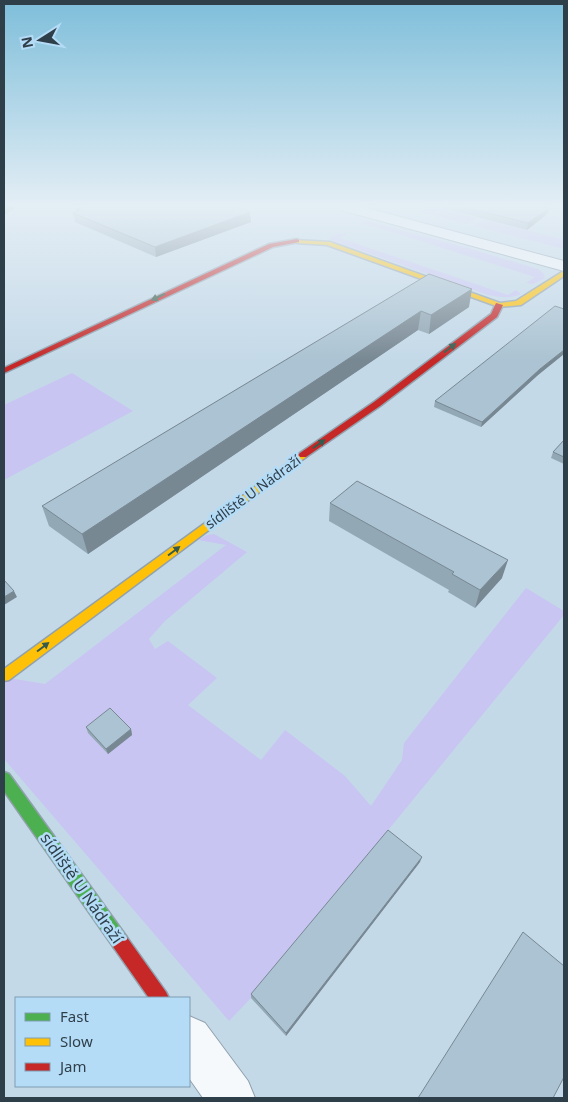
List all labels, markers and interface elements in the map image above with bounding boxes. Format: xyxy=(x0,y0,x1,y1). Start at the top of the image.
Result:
north arrow xyxy=(15,15,65,65)
text: N xyxy=(16,35,37,50)
one-way arrow xyxy=(151,293,166,301)
one-way arrow xyxy=(443,343,456,354)
one-way arrow xyxy=(312,439,326,449)
street label: sídliště U Nádraží xyxy=(201,450,305,533)
one-way arrow xyxy=(167,546,180,556)
one-way arrow xyxy=(36,642,50,652)
street label: sídliště U Nádraží xyxy=(36,828,129,948)
legend xyxy=(15,997,190,1087)
text: Fast xyxy=(60,1006,89,1026)
text: Slow xyxy=(60,1031,93,1051)
text: Jam xyxy=(58,1056,87,1076)

